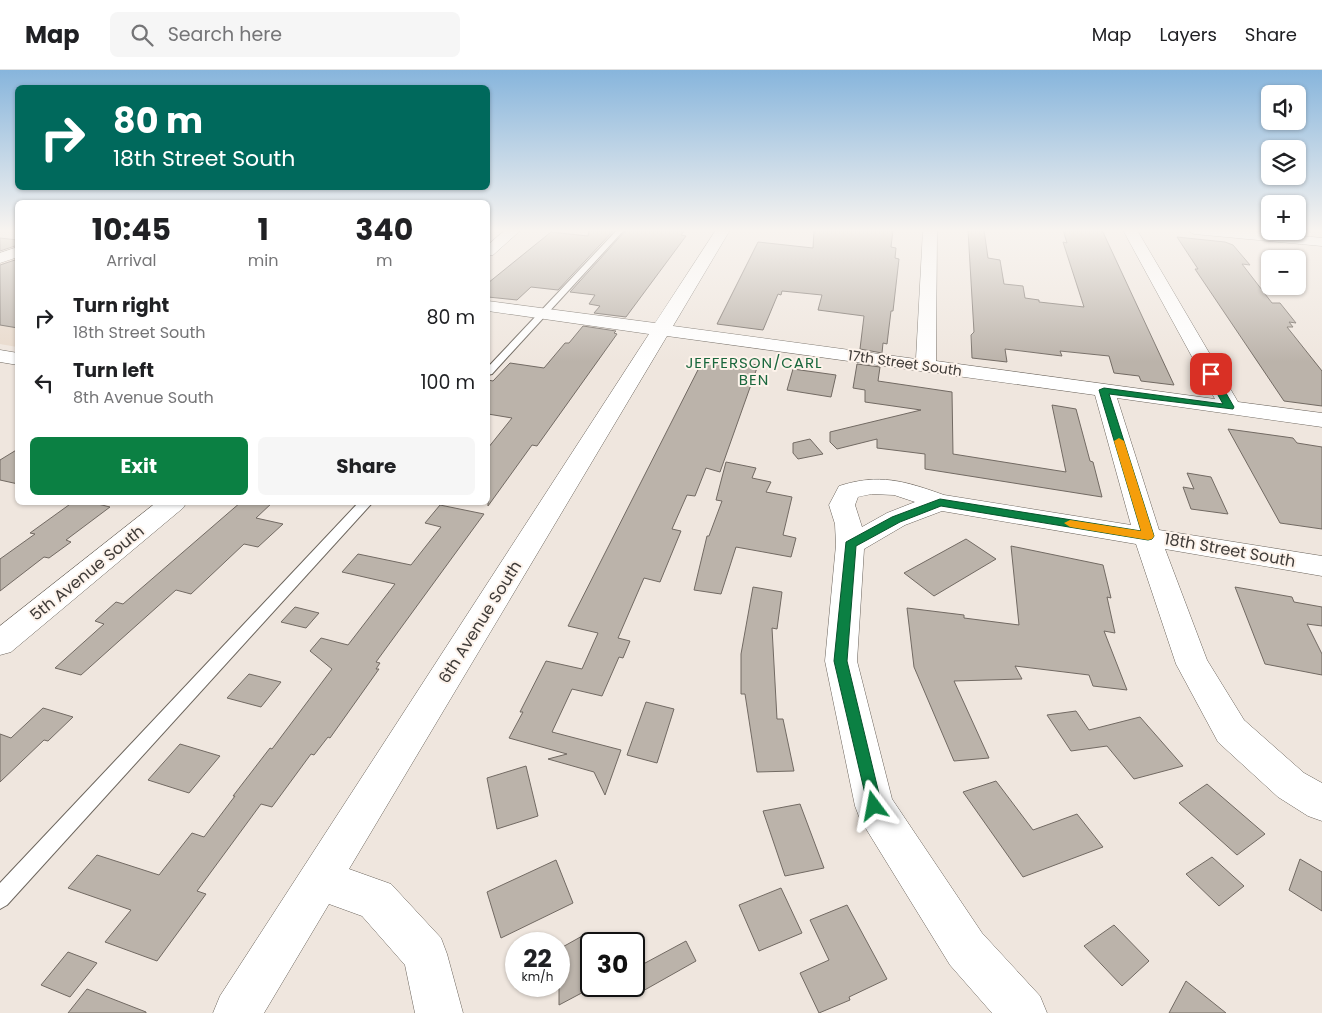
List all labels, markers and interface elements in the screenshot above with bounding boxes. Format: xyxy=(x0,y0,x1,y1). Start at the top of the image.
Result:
search box xyxy=(110,12,460,57)
text: Map xyxy=(25,18,80,51)
icon: search xyxy=(128,21,156,49)
text: Search here xyxy=(168,21,282,48)
text: Map xyxy=(1092,22,1132,47)
text: Layers xyxy=(1160,22,1217,47)
text: Share xyxy=(1245,22,1297,47)
map controls xyxy=(1261,85,1306,295)
button: sound xyxy=(1261,85,1306,130)
text: 80 m xyxy=(113,96,203,145)
icon: right xyxy=(30,105,95,170)
button: layers xyxy=(1261,140,1306,185)
text: 18th Street South xyxy=(113,143,295,174)
button: + xyxy=(1261,195,1306,240)
text: 10:45 xyxy=(92,208,171,251)
text: 1 xyxy=(257,208,269,251)
text: 340 xyxy=(355,208,413,251)
text: Arrival xyxy=(106,249,157,272)
text: min xyxy=(248,249,278,272)
text: m xyxy=(376,249,392,272)
button: − xyxy=(1261,250,1306,295)
text: Turn right xyxy=(73,292,169,319)
icon: right xyxy=(30,304,58,332)
text: 80 m xyxy=(426,304,475,331)
text: 18th Street South xyxy=(73,321,206,344)
street label: 17th Street South xyxy=(847,345,963,381)
district label: JEFFERSON/CARL BEN xyxy=(685,352,823,390)
pin xyxy=(1190,353,1232,395)
text: Turn left xyxy=(73,357,154,384)
icon: arrive xyxy=(1197,360,1225,388)
icon: left xyxy=(30,369,58,397)
text: 100 m xyxy=(420,369,475,396)
text: 8th Avenue South xyxy=(73,386,214,409)
button: Exit xyxy=(30,437,248,495)
button: Share xyxy=(258,437,475,495)
street label: 5th Avenue South xyxy=(25,520,149,626)
street label: 18th Street South xyxy=(1163,527,1297,573)
street label: 6th Avenue South xyxy=(433,556,527,688)
position arrow xyxy=(847,779,899,831)
speed limit sign: 30 xyxy=(580,932,645,997)
text: 22 xyxy=(523,941,552,976)
text: km/h xyxy=(522,968,553,985)

